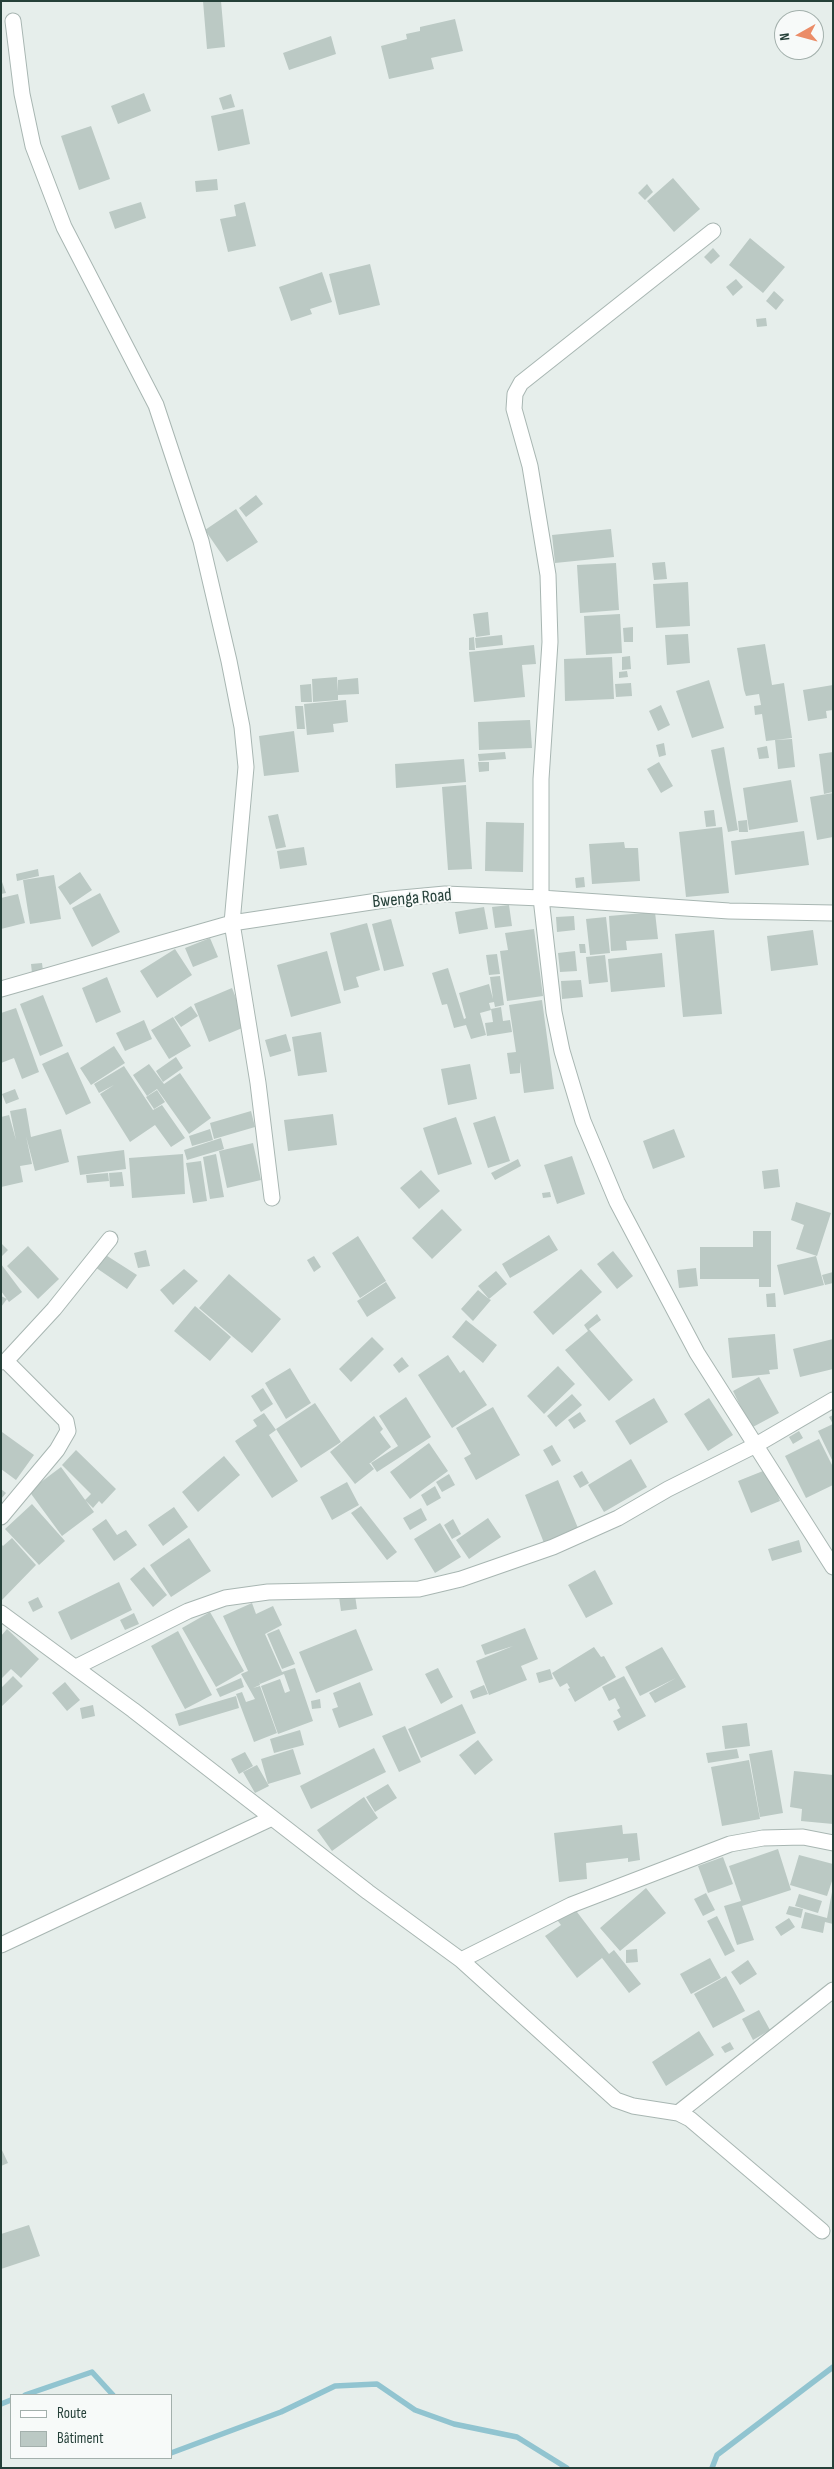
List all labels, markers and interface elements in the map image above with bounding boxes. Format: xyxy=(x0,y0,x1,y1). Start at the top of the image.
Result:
north arrow xyxy=(774,10,824,60)
text: N xyxy=(776,32,794,42)
street label: Bwenga Road xyxy=(371,885,453,913)
legend xyxy=(10,2394,172,2459)
text: Route xyxy=(57,2404,87,2423)
text: Bâtiment xyxy=(57,2429,104,2448)

